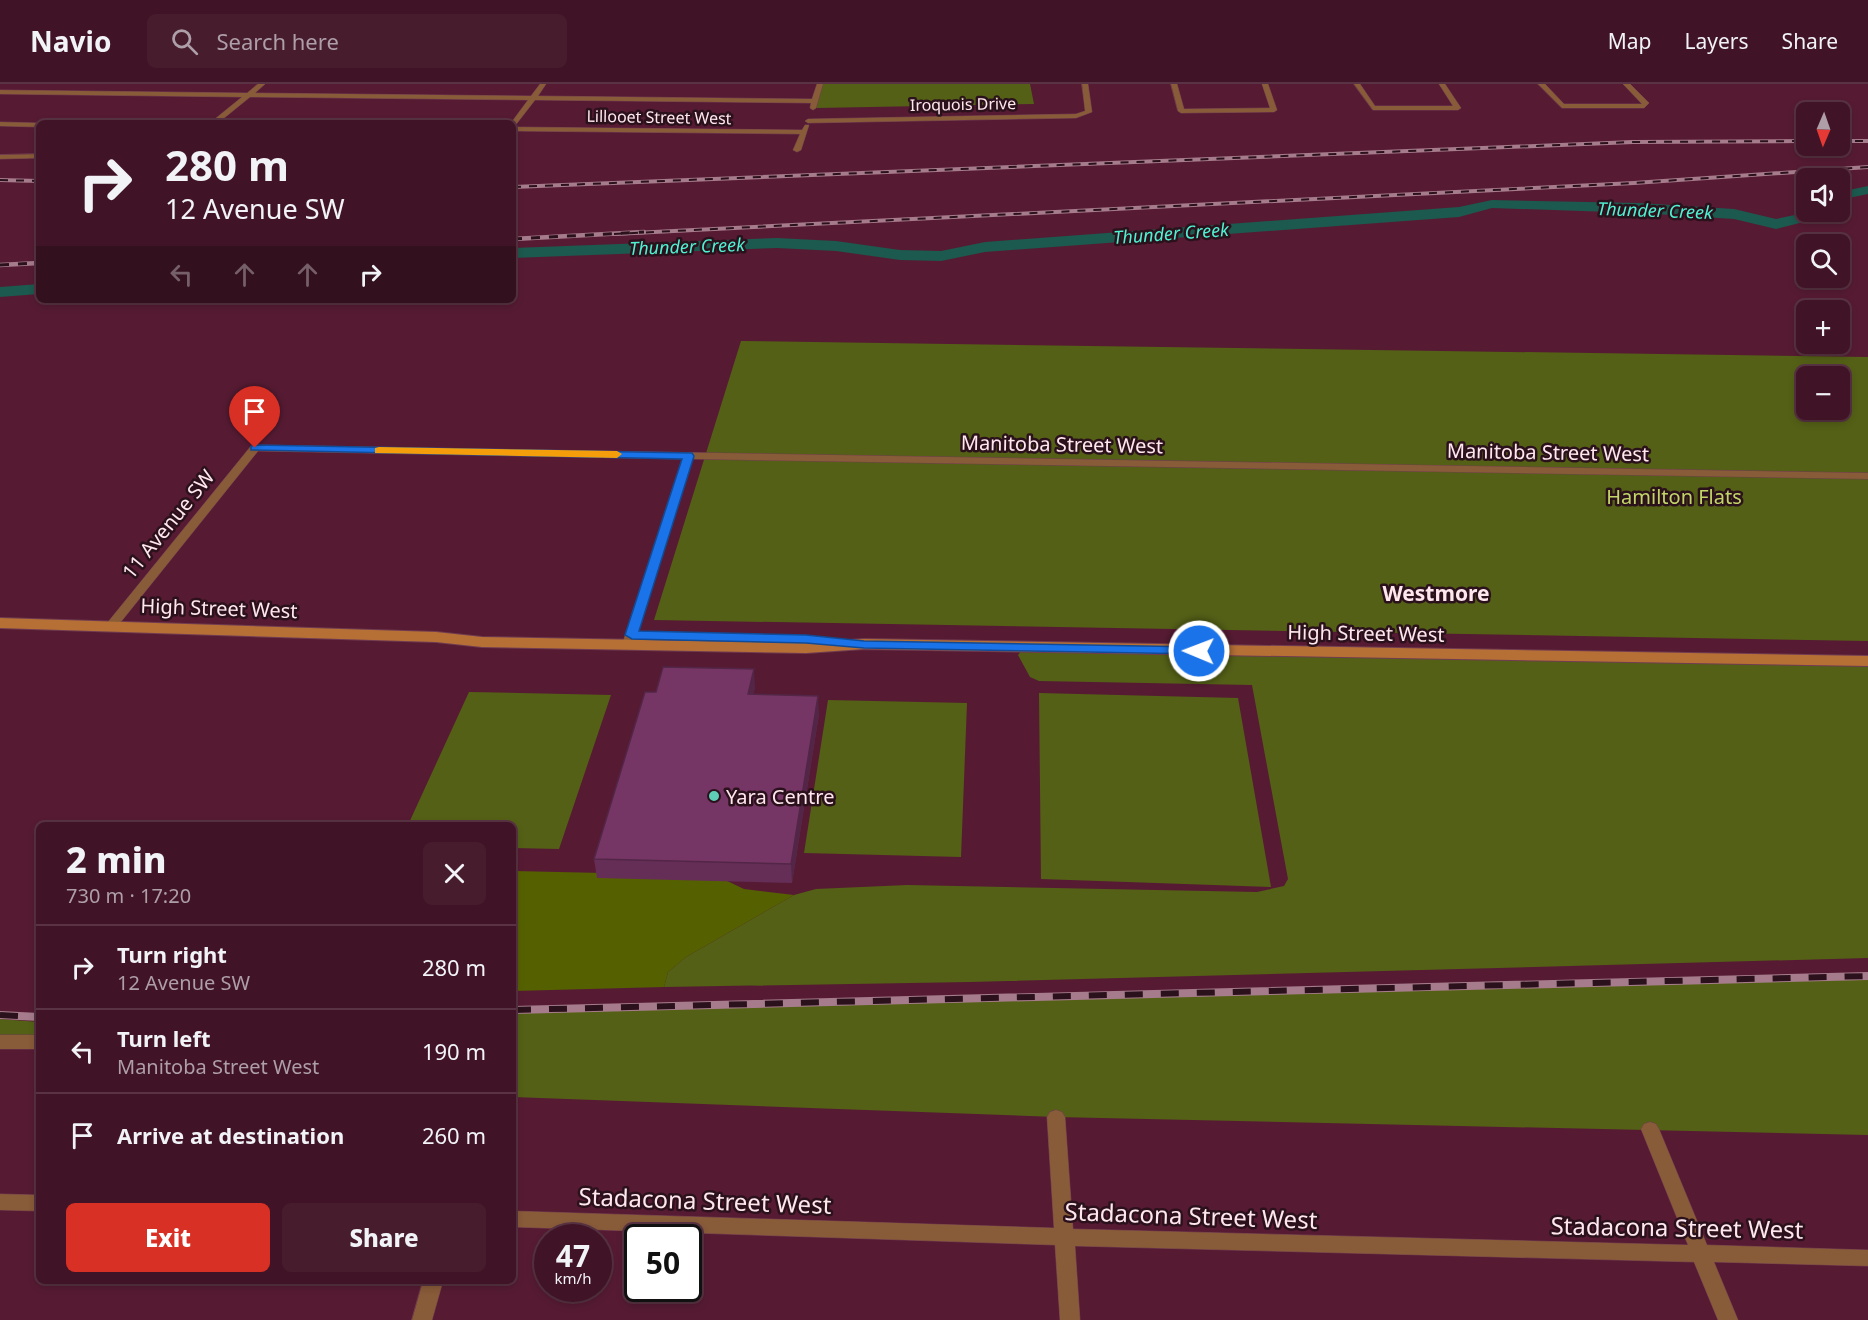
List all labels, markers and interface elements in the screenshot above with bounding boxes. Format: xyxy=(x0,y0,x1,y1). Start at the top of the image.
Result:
search box xyxy=(147,14,567,68)
text: Navio xyxy=(30,22,111,60)
icon: search xyxy=(168,25,201,58)
text: Search here xyxy=(216,26,339,56)
text: Map xyxy=(1608,27,1652,55)
text: Layers xyxy=(1685,27,1749,55)
text: Share xyxy=(1782,27,1838,55)
street label: Iroquois Drive xyxy=(910,92,1016,116)
north arrow xyxy=(1796,102,1850,156)
map controls xyxy=(1796,102,1850,420)
street label: Lillooet Street West xyxy=(586,105,732,129)
text: 280 m xyxy=(165,136,289,193)
icon: right xyxy=(66,144,144,222)
button: sound xyxy=(1796,168,1850,222)
text: 12 Avenue SW xyxy=(165,190,345,227)
water label: Thunder Creek xyxy=(1597,196,1714,224)
water label: Thunder Creek xyxy=(1112,217,1231,249)
water label: Thunder Creek xyxy=(629,232,746,260)
button: search xyxy=(1796,234,1850,288)
icon: left xyxy=(165,258,198,291)
icon: ahead xyxy=(228,258,261,291)
icon: ahead xyxy=(291,258,324,291)
icon: right xyxy=(354,258,387,291)
button: + xyxy=(1796,300,1850,354)
button: − xyxy=(1796,366,1850,420)
pin xyxy=(229,386,280,448)
icon: arrive xyxy=(238,395,271,428)
street label: Manitoba Street West xyxy=(961,429,1163,459)
street label: Manitoba Street West xyxy=(1447,437,1649,467)
street label: 11 Avenue SW xyxy=(116,463,221,584)
park label: Hamilton Flats xyxy=(1606,483,1742,510)
district label: Westmore xyxy=(1382,579,1490,607)
street label: High Street West xyxy=(140,592,298,624)
street label: High Street West xyxy=(1287,618,1445,648)
position arrow xyxy=(1167,619,1231,683)
place label: Yara Centre xyxy=(726,783,834,810)
marker: Yara Centre xyxy=(707,789,721,803)
text: 2 min xyxy=(66,835,167,884)
button: close xyxy=(423,842,486,905)
text: 730 m · 17:20 xyxy=(66,882,191,909)
text: Turn right xyxy=(117,939,227,969)
icon: right xyxy=(66,951,99,984)
text: 280 m xyxy=(422,952,486,982)
text: 12 Avenue SW xyxy=(117,969,250,996)
text: Turn left xyxy=(117,1023,211,1053)
icon: left xyxy=(66,1035,99,1068)
text: 190 m xyxy=(422,1036,486,1066)
text: Manitoba Street West xyxy=(117,1053,319,1080)
icon: arrive xyxy=(66,1119,99,1152)
text: Arrive at destination xyxy=(117,1120,344,1150)
text: 260 m xyxy=(422,1120,486,1150)
street label: Stadacona Street West xyxy=(578,1179,832,1221)
street label: Stadacona Street West xyxy=(1064,1194,1318,1236)
button: Exit xyxy=(66,1203,270,1272)
button: Share xyxy=(282,1203,486,1272)
street label: Stadacona Street West xyxy=(1550,1208,1804,1246)
speed limit sign: 50 xyxy=(624,1224,702,1302)
text: 47 xyxy=(556,1235,590,1276)
text: km/h xyxy=(555,1268,591,1288)

